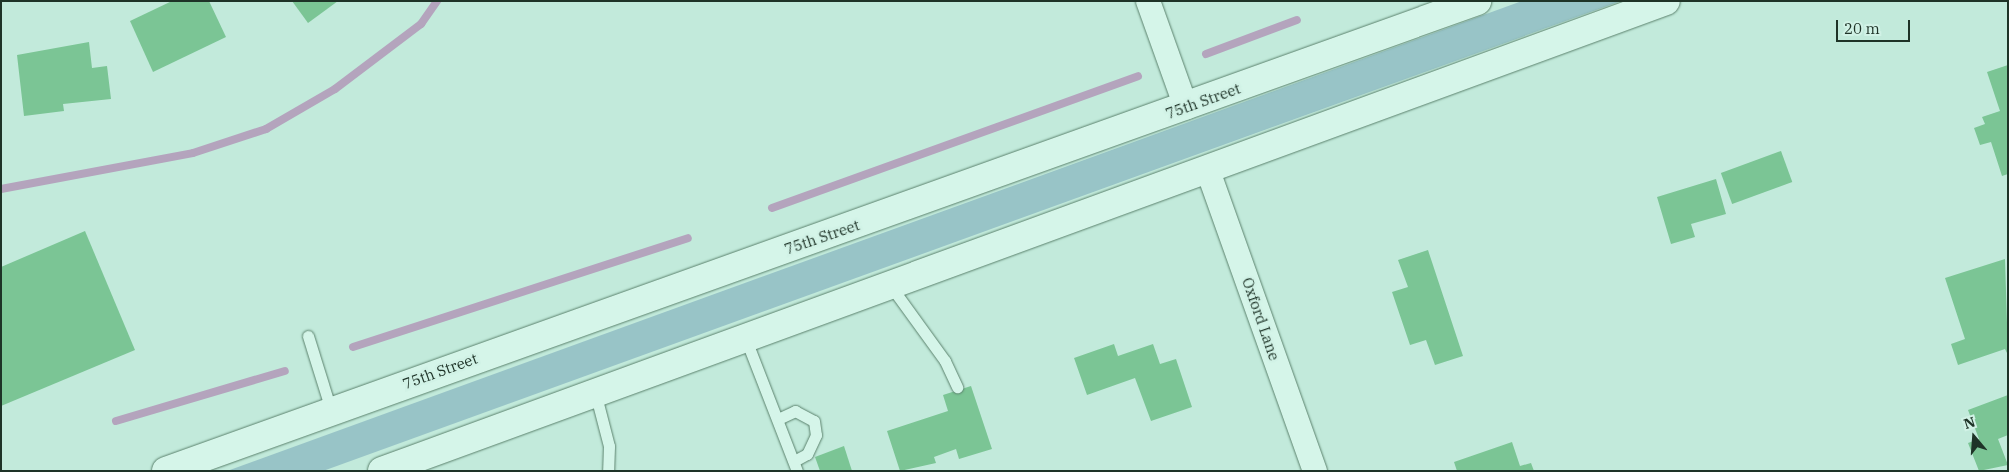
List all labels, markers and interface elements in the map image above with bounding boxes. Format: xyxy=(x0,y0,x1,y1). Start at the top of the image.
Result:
scale bar xyxy=(1839,10,1913,42)
text: 20 m xyxy=(1844,19,1880,38)
street label: 75th Street xyxy=(1163,79,1243,123)
street label: 75th Street xyxy=(782,216,862,258)
street label: Oxford Lane xyxy=(1238,275,1284,363)
street label: 75th Street xyxy=(400,349,480,393)
north arrow xyxy=(1949,412,1999,462)
text: N xyxy=(1961,412,1977,433)

